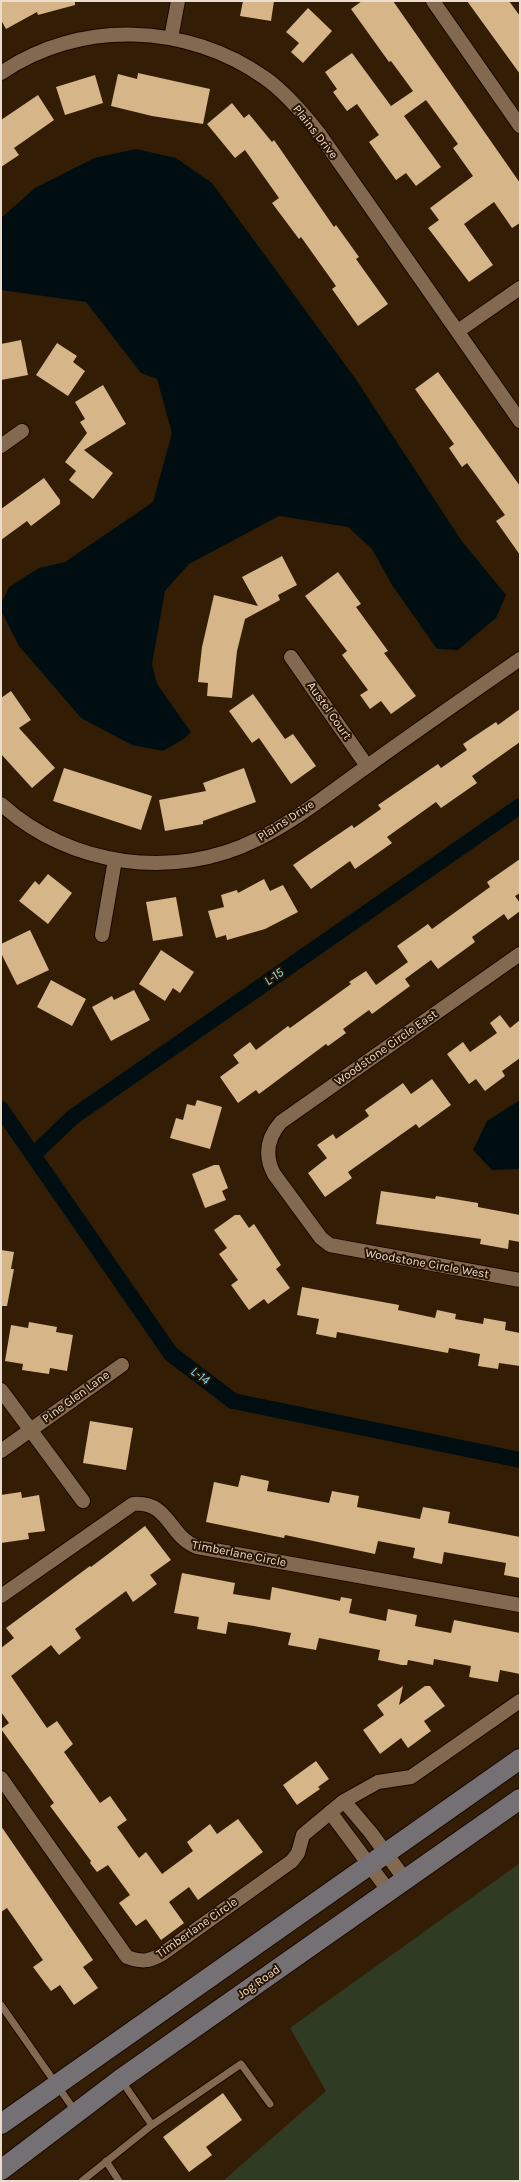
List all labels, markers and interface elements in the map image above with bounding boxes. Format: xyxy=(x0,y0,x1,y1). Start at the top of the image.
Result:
street label: Plains Drive xyxy=(289,102,341,162)
street label: Austel Court xyxy=(304,679,354,743)
street label: Plains Drive xyxy=(255,797,317,845)
water label: L-15 xyxy=(261,965,287,989)
street label: Woodstone Circle East xyxy=(332,1007,440,1089)
street label: Woodstone Circle West xyxy=(364,1246,490,1282)
water label: L-14 xyxy=(187,1364,213,1388)
street label: Pine Glen Lane xyxy=(40,1368,112,1426)
street label: Timberlane Circle xyxy=(191,1538,287,1570)
street label: Timberlane Circle xyxy=(154,1895,240,1961)
street label: Jog Road xyxy=(235,1962,283,2002)

